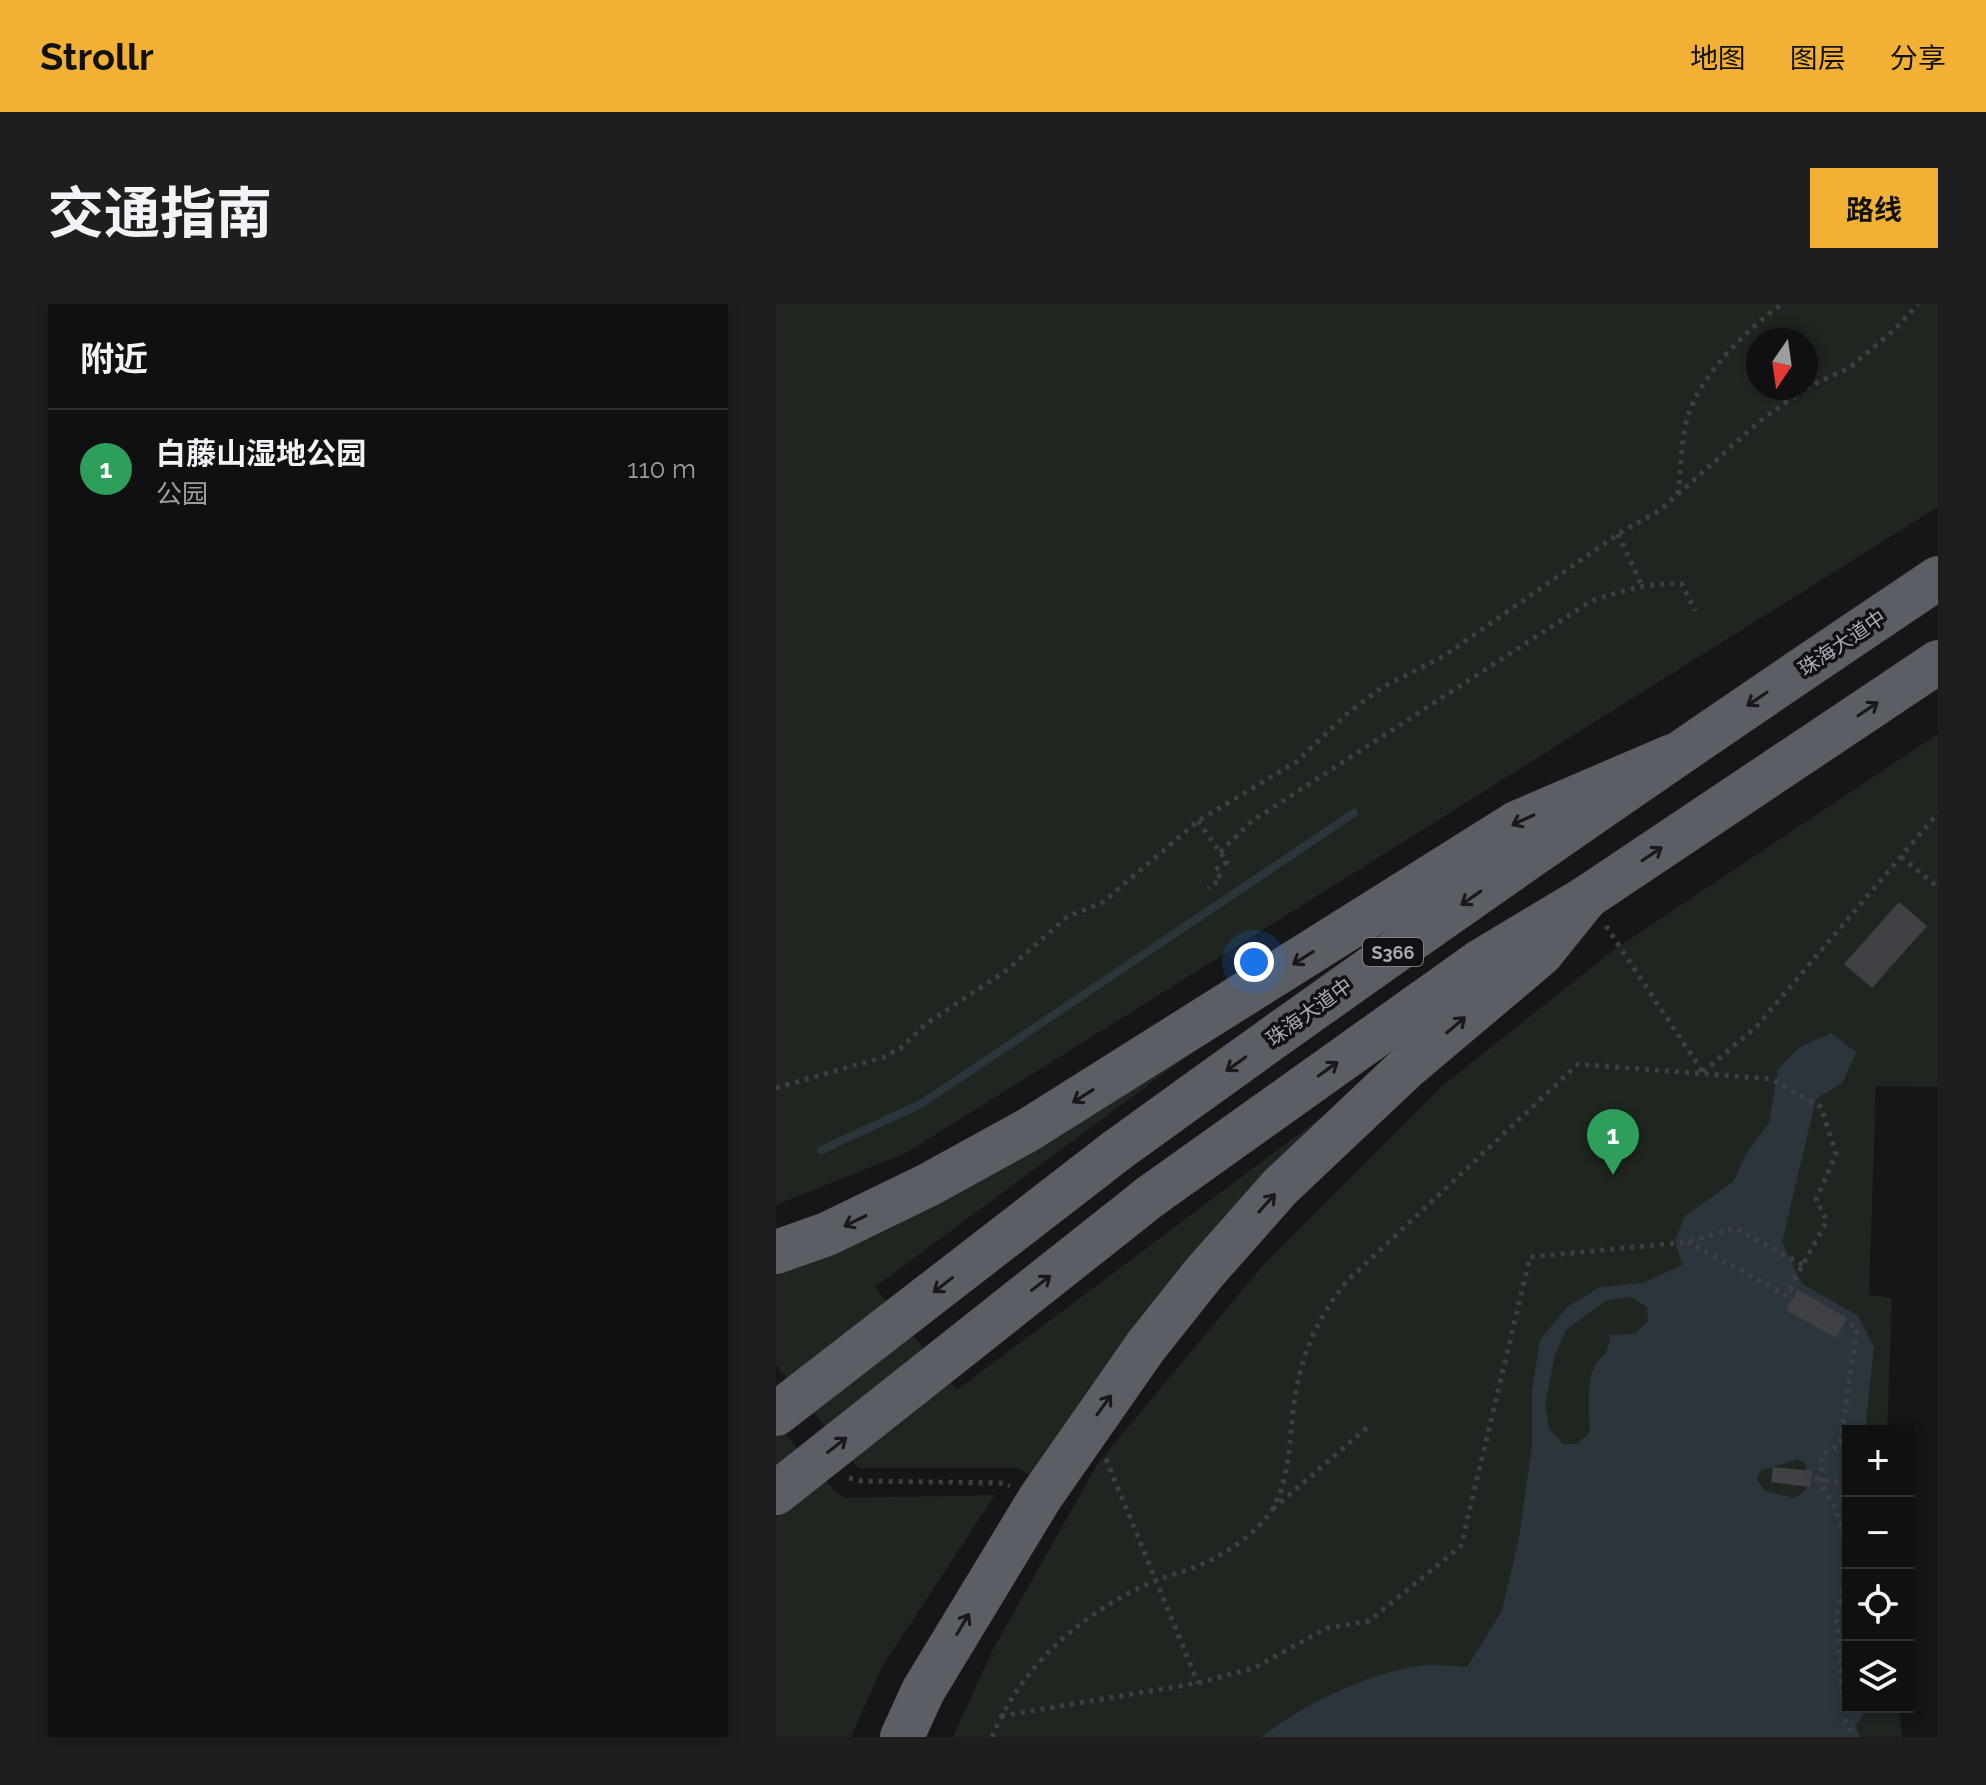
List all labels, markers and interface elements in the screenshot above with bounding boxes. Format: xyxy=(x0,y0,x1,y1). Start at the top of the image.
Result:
text: Strollr xyxy=(40,34,154,79)
text: 地图 xyxy=(1690,42,1746,75)
text: 图层 xyxy=(1790,42,1846,75)
text: 分享 xyxy=(1890,42,1946,75)
button: 路线 xyxy=(1810,168,1938,248)
text: 交通指南 xyxy=(48,180,272,246)
north arrow xyxy=(1746,328,1818,400)
text: 附近 xyxy=(80,339,148,379)
text: 白藤山湿地公园 xyxy=(156,436,366,471)
text: 1 xyxy=(100,454,112,484)
text: 110 m xyxy=(627,454,696,484)
text: 公园 xyxy=(156,479,208,509)
street label: 珠海大道中 xyxy=(1794,605,1890,681)
one-way arrow xyxy=(1746,692,1769,708)
one-way arrow xyxy=(1856,701,1879,717)
one-way arrow xyxy=(1512,813,1536,828)
one-way arrow xyxy=(1640,845,1663,861)
one-way arrow xyxy=(1460,889,1482,906)
road number: S366 xyxy=(1363,938,1423,966)
your location xyxy=(1234,942,1274,982)
one-way arrow xyxy=(1292,950,1315,966)
street label: 珠海大道中 xyxy=(1261,973,1357,1051)
one-way arrow xyxy=(1446,1016,1466,1034)
one-way arrow xyxy=(1226,1055,1247,1072)
one-way arrow xyxy=(1317,1061,1339,1078)
one-way arrow xyxy=(1072,1088,1095,1104)
pin: 1 xyxy=(1587,1109,1639,1175)
one-way arrow xyxy=(1257,1193,1275,1213)
one-way arrow xyxy=(843,1213,867,1229)
one-way arrow xyxy=(1030,1275,1051,1292)
one-way arrow xyxy=(933,1276,955,1293)
one-way arrow xyxy=(1095,1395,1112,1416)
map controls xyxy=(1842,1425,1914,1713)
button: + xyxy=(1842,1425,1914,1497)
one-way arrow xyxy=(826,1436,847,1453)
button: − xyxy=(1842,1497,1914,1569)
button: locate xyxy=(1842,1569,1914,1641)
one-way arrow xyxy=(956,1613,972,1636)
button: layers xyxy=(1842,1641,1914,1713)

